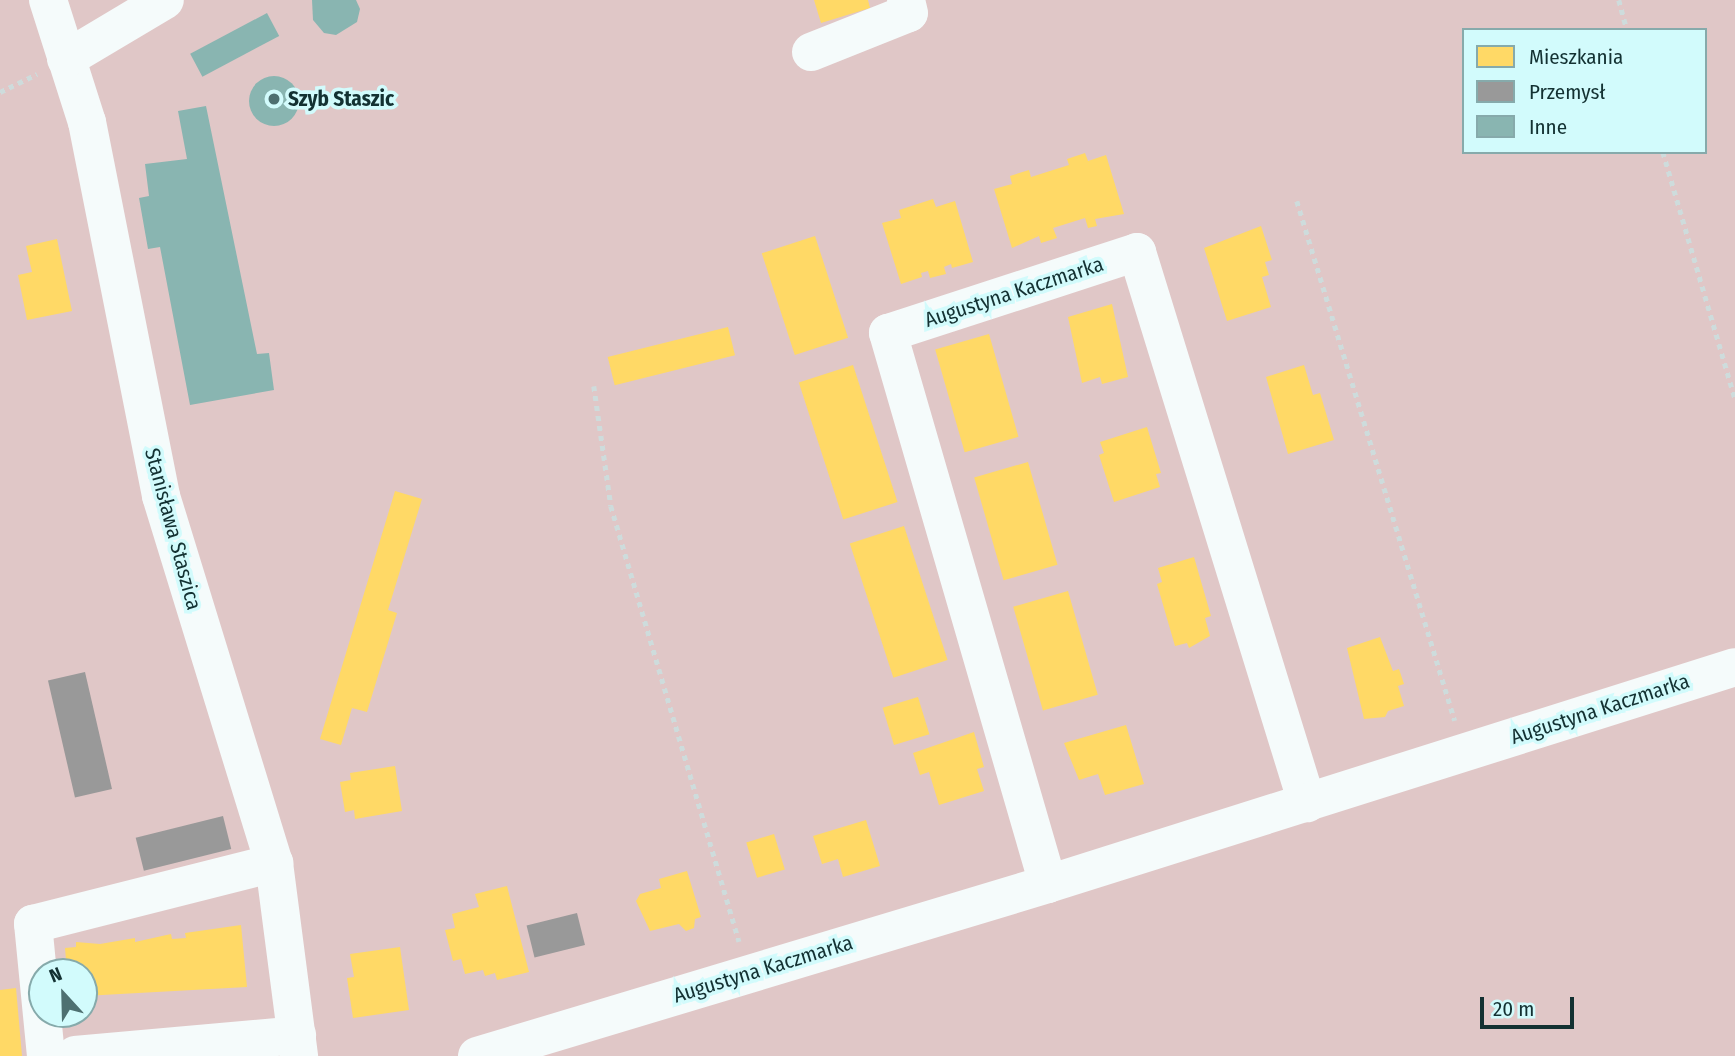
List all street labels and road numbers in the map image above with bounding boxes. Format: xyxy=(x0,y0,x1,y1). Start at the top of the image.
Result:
street label: Augustyna Kaczmarka xyxy=(922,251,1106,333)
street label: Stanisława Staszica xyxy=(139,445,207,613)
street label: Augustyna Kaczmarka xyxy=(1508,668,1692,750)
street label: Augustyna Kaczmarka xyxy=(670,930,856,1008)

